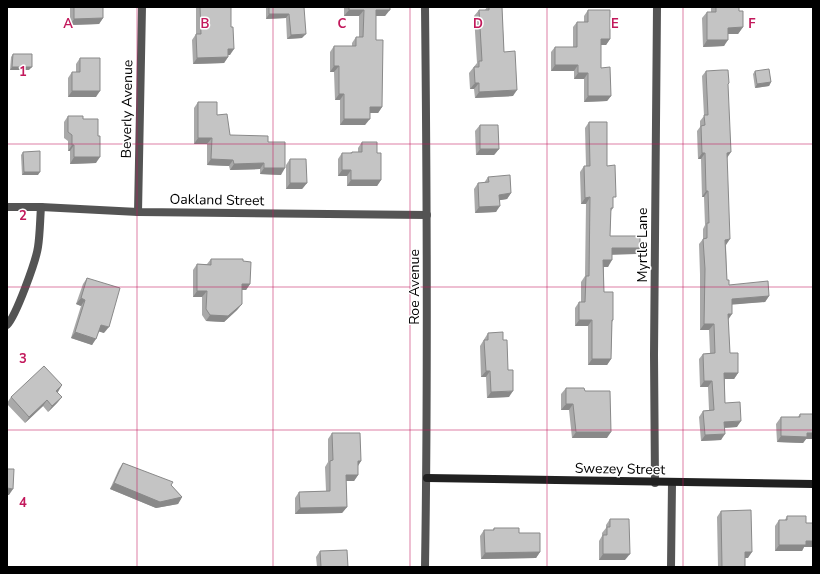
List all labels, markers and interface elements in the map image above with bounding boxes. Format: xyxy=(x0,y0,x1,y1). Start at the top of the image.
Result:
text: A xyxy=(63,15,73,33)
text: B xyxy=(201,15,210,33)
text: C xyxy=(338,15,347,33)
text: D xyxy=(473,15,483,33)
text: E xyxy=(611,15,619,33)
text: F xyxy=(748,15,756,33)
street label: Beverly Avenue xyxy=(117,59,137,159)
text: 1 xyxy=(19,63,27,81)
street label: Oakland Street xyxy=(170,190,265,210)
text: 2 xyxy=(19,207,27,225)
street label: Myrtle Lane xyxy=(633,208,652,283)
street label: Roe Avenue xyxy=(405,249,424,325)
text: 3 xyxy=(19,350,27,368)
street label: Swezey Street xyxy=(575,459,665,479)
text: 4 xyxy=(19,494,27,512)

